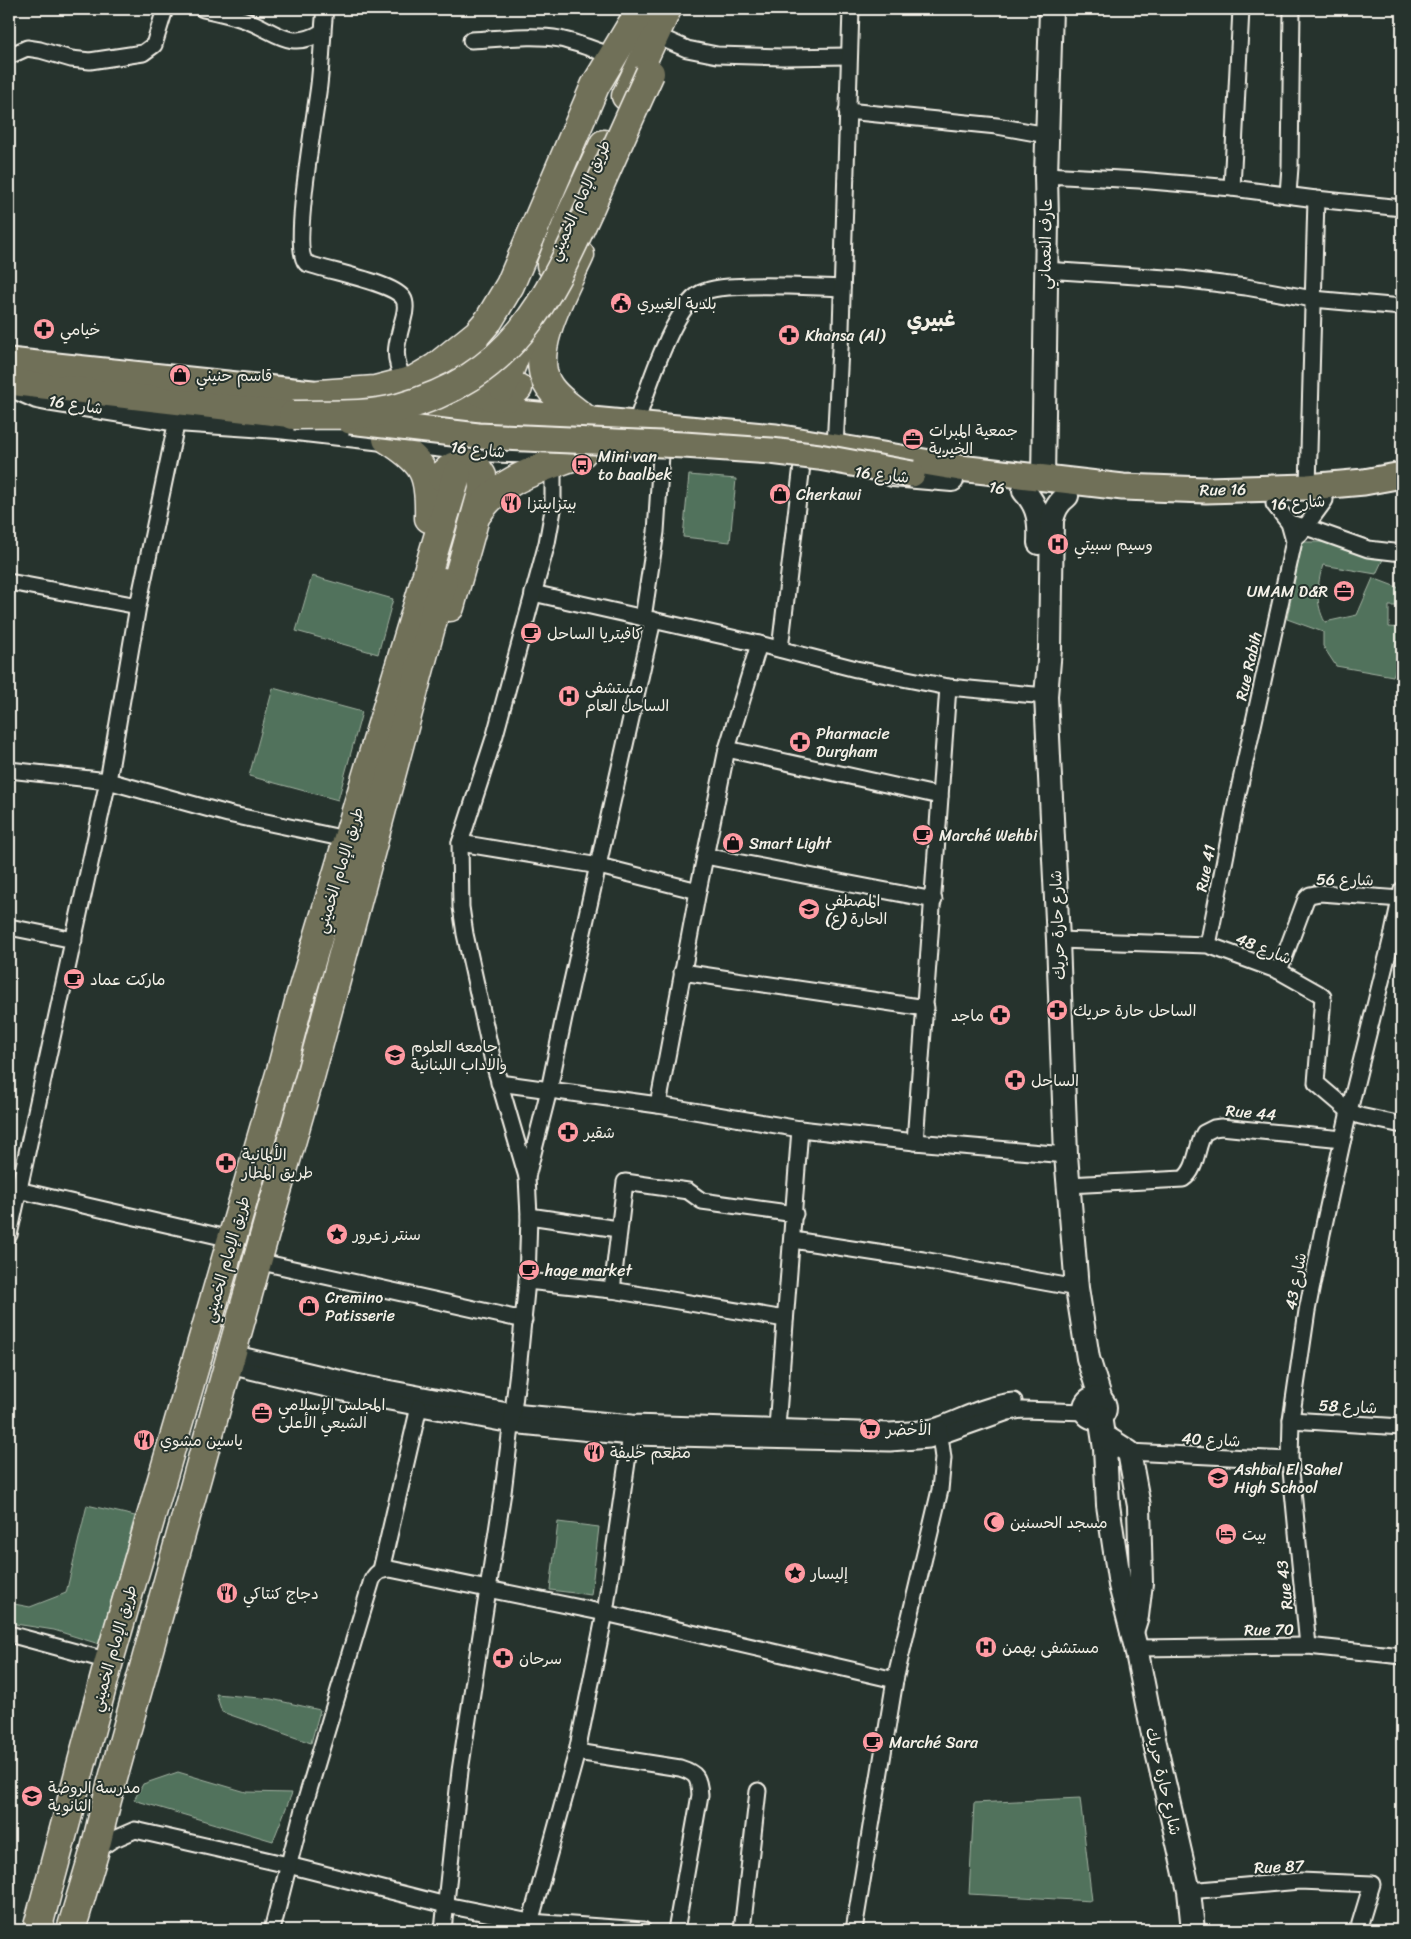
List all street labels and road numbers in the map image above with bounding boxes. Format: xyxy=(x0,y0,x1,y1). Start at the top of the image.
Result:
street label: طريق الإمام الخميني xyxy=(540,135,619,266)
street label: عارف النعماني xyxy=(1030,198,1061,290)
street label: شارع 16 xyxy=(47,386,105,423)
street label: شارع 16 xyxy=(449,432,507,467)
street label: شارع 16 xyxy=(853,457,911,492)
street label: 16 xyxy=(987,472,1007,503)
street label: Rue 16 xyxy=(1199,475,1247,504)
street label: شارع 16 xyxy=(1270,486,1326,519)
street label: Rue Rabih xyxy=(1226,629,1270,703)
street label: طريق الإمام الخميني xyxy=(307,804,372,937)
street label: Rue 41 xyxy=(1187,842,1224,894)
street label: شارع 56 xyxy=(1316,864,1374,895)
street label: شارع حارة حريك xyxy=(1041,869,1074,980)
street label: شارع 48 xyxy=(1231,924,1296,973)
street label: Rue 44 xyxy=(1224,1096,1277,1129)
street label: طريق الإمام الخميني xyxy=(195,1192,258,1326)
street label: شارع 43 xyxy=(1276,1250,1315,1312)
street label: شارع 58 xyxy=(1318,1390,1378,1423)
street label: شارع 40 xyxy=(1181,1423,1241,1456)
street label: Rue 43 xyxy=(1267,1559,1302,1611)
street label: طريق الإمام الخميني xyxy=(82,1581,145,1715)
street label: Rue 70 xyxy=(1244,1615,1294,1644)
street label: شارع حارة حريك xyxy=(1137,1724,1190,1838)
street label: Rue 87 xyxy=(1254,1851,1305,1882)

